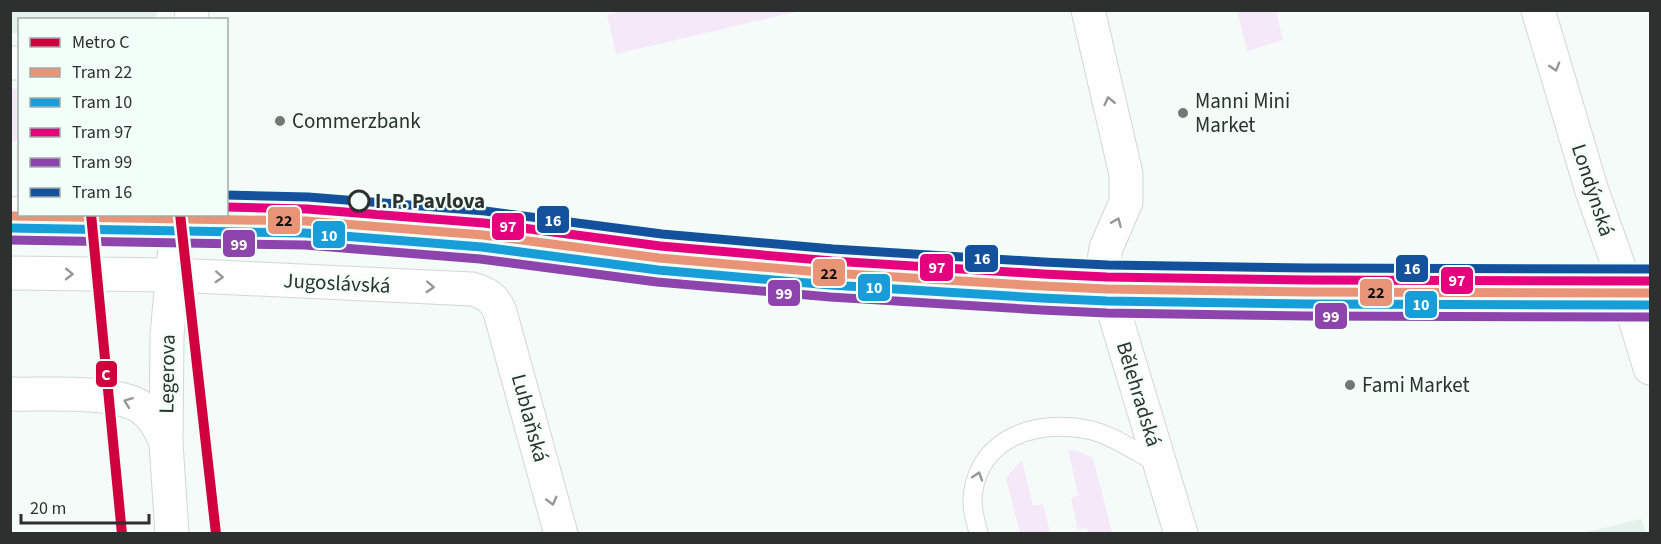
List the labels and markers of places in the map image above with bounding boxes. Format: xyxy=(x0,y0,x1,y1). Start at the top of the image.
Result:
place label: Manni Mini Market xyxy=(1195,86,1290,140)
place label: Commerzbank xyxy=(292,106,421,136)
marker: Manni Mini Market xyxy=(1176,106,1190,120)
marker: Commerzbank xyxy=(273,114,287,128)
place label: I. P. Pavlova xyxy=(375,186,485,216)
marker: I. P. Pavlova xyxy=(348,190,370,212)
place label: Fami Market xyxy=(1362,370,1469,400)
marker: Fami Market xyxy=(1343,378,1357,392)

